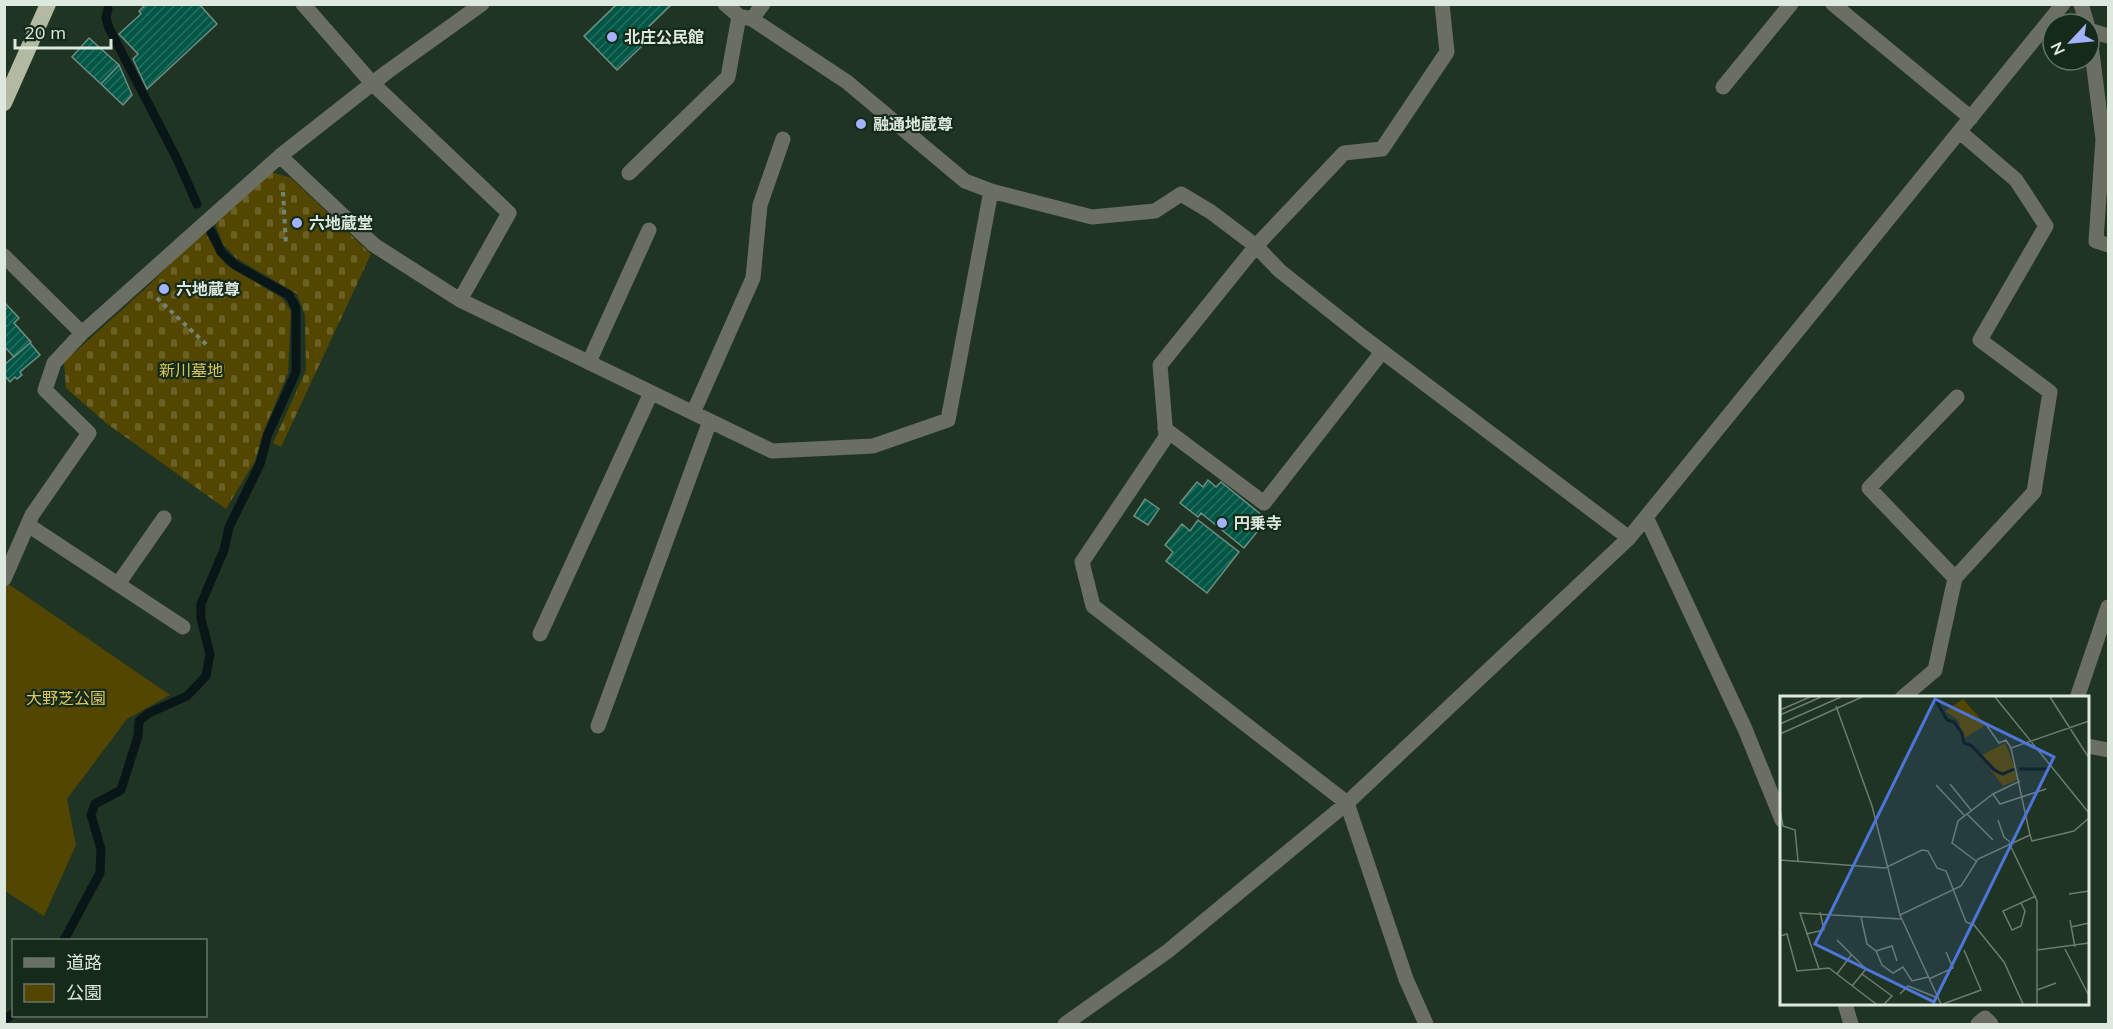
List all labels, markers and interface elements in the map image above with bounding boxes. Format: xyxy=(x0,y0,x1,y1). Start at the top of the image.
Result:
scale bar xyxy=(15,12,111,50)
north arrow xyxy=(2041,12,2101,72)
text: 20 m xyxy=(24,21,66,44)
place label: 北庄公民館 xyxy=(624,27,704,47)
marker: 北庄公民館 xyxy=(605,30,619,44)
text: N xyxy=(2046,39,2069,58)
place label: 融通地蔵尊 xyxy=(873,114,953,134)
marker: 融通地蔵尊 xyxy=(854,117,868,131)
place label: 六地蔵堂 xyxy=(309,213,373,233)
marker: 六地蔵堂 xyxy=(290,216,304,230)
place label: 六地蔵尊 xyxy=(176,279,240,299)
marker: 六地蔵尊 xyxy=(157,282,171,296)
park label: 新川墓地 xyxy=(159,360,223,380)
place label: 円乗寺 xyxy=(1234,513,1282,533)
marker: 円乗寺 xyxy=(1215,516,1229,530)
park label: 大野芝公園 xyxy=(26,688,106,708)
inset map xyxy=(1780,696,2089,1005)
legend xyxy=(12,939,207,1017)
text: 道路 xyxy=(66,951,102,974)
text: 公園 xyxy=(66,981,102,1004)

